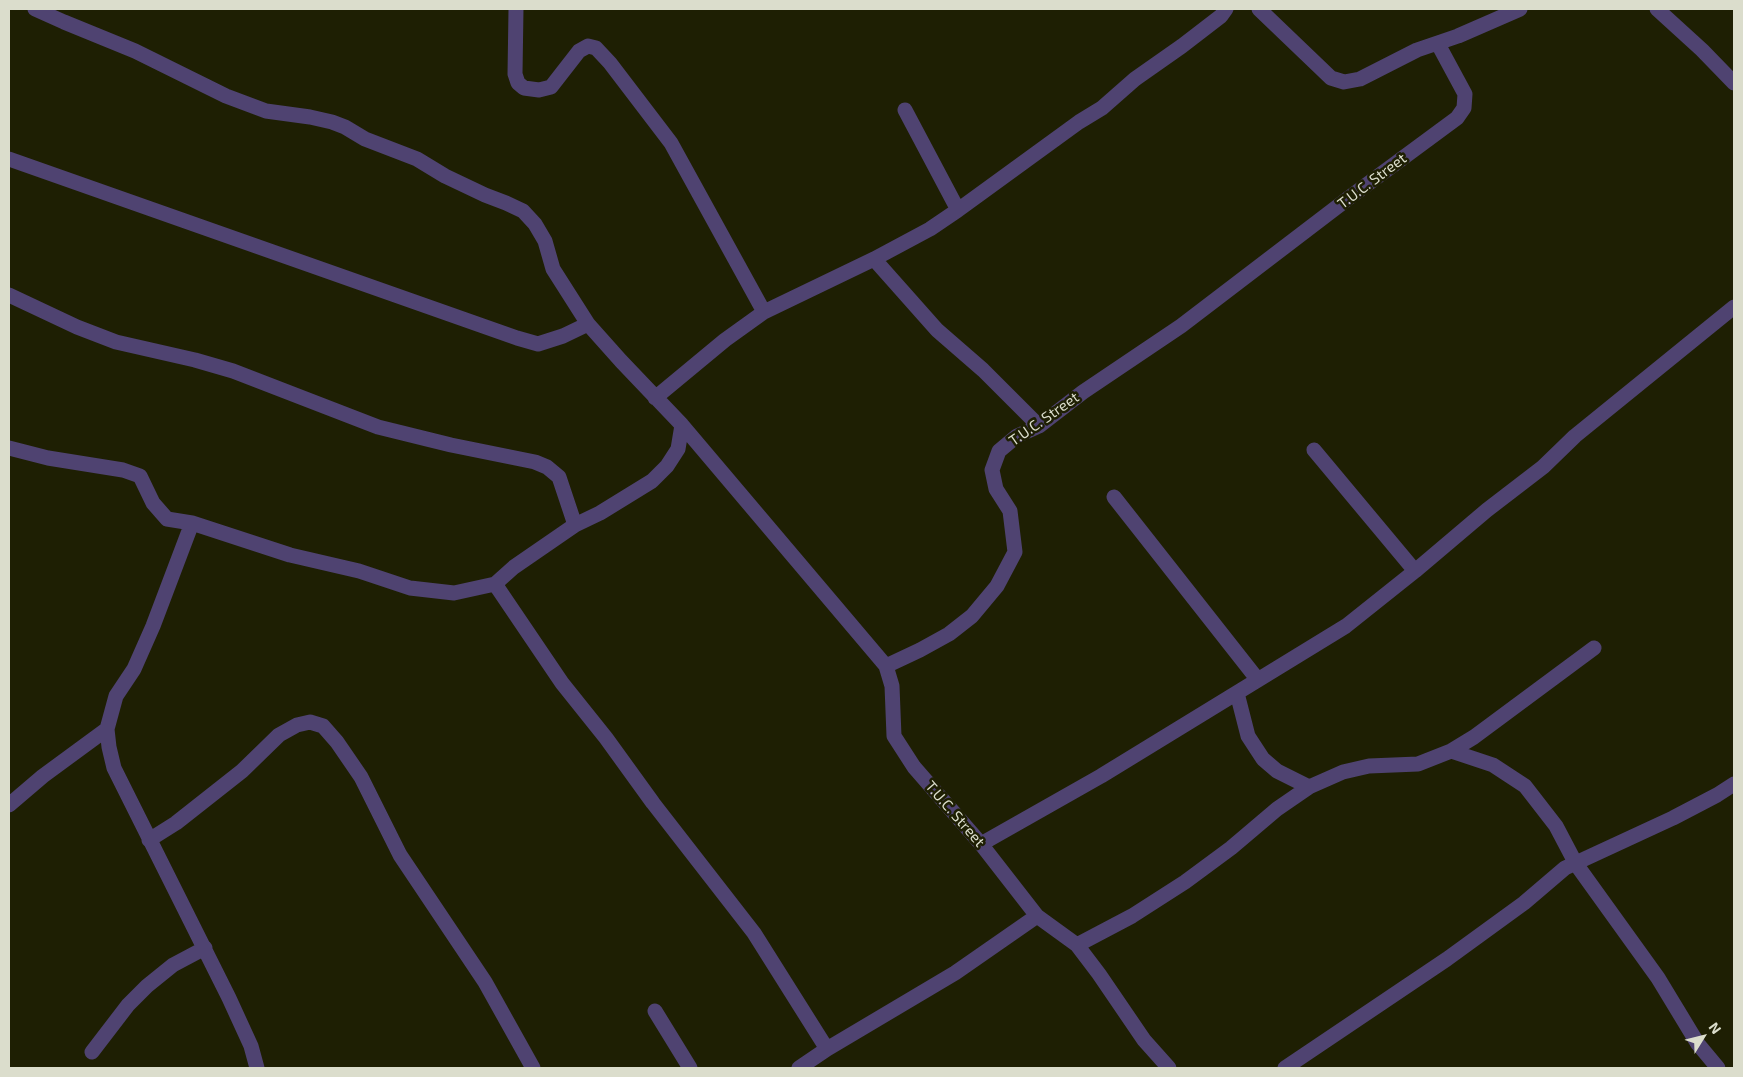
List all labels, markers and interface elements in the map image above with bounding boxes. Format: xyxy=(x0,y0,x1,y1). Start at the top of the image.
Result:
street label: T.U.C. Street xyxy=(1334,149,1410,213)
street label: T.U.C. Street xyxy=(1005,388,1083,450)
street label: T.U.C. Street xyxy=(921,777,989,851)
north arrow xyxy=(1678,1012,1728,1062)
text: N xyxy=(1706,1019,1725,1037)

